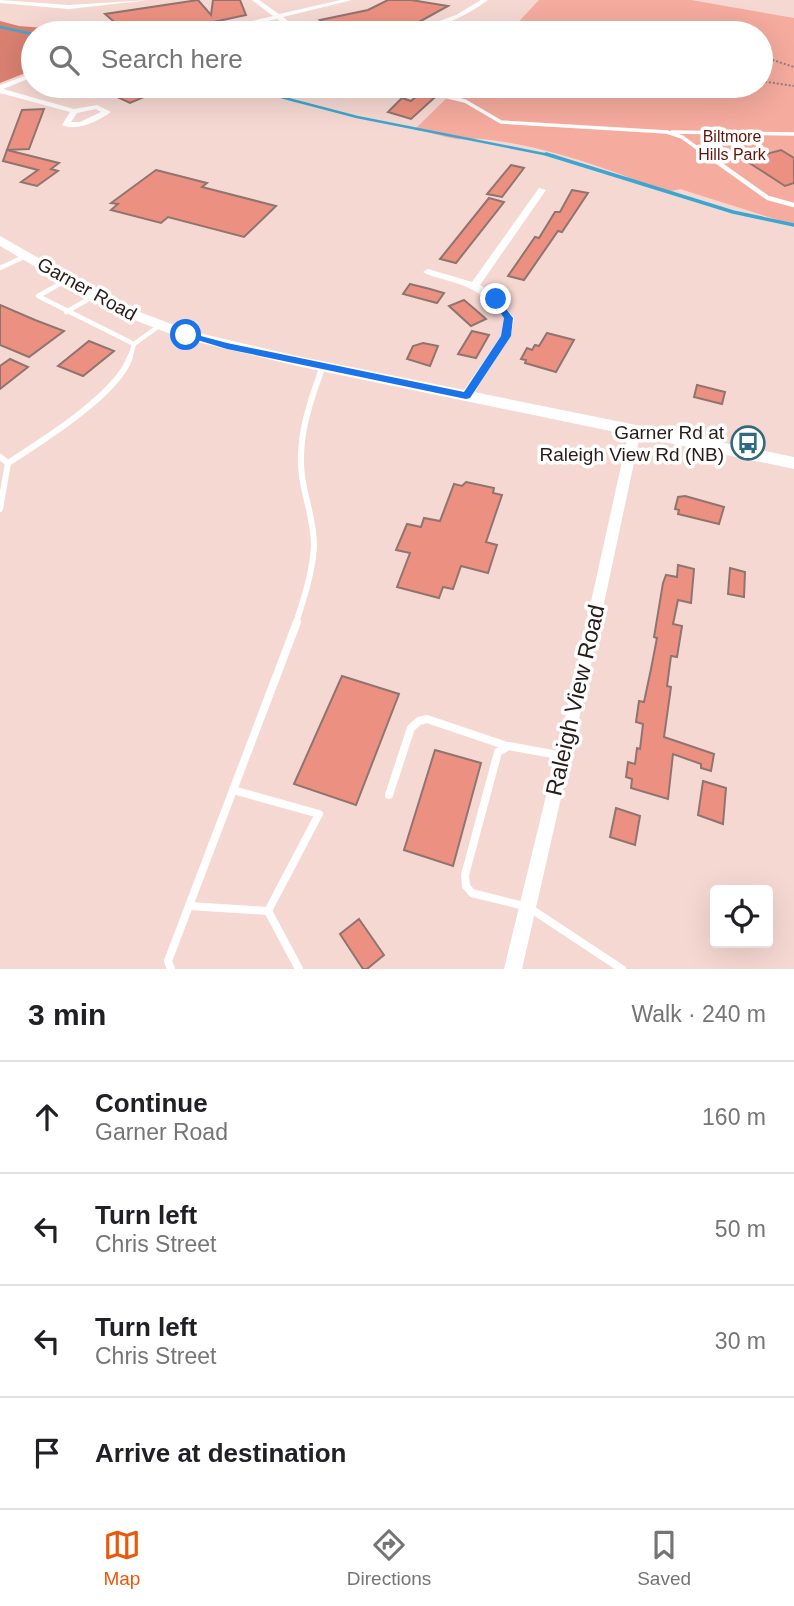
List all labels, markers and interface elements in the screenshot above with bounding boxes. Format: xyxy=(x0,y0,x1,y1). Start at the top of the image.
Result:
search box xyxy=(21,21,773,98)
icon: search xyxy=(45,41,83,79)
text: Search here xyxy=(101,44,243,74)
park label: Biltmore Hills Park xyxy=(698,128,767,163)
street label: Garner Road xyxy=(34,253,140,325)
route end xyxy=(480,283,511,314)
route start xyxy=(170,319,201,350)
place label: Garner Rd at Raleigh View Rd (NB) xyxy=(540,422,725,465)
bus stop icon: Garner Rd at Raleigh View Rd (NB) xyxy=(729,424,767,462)
street label: Raleigh View Road xyxy=(540,602,610,798)
map controls xyxy=(710,885,773,948)
button: locate xyxy=(710,885,773,948)
text: 3 min xyxy=(28,998,106,1031)
text: Walk · 240 m xyxy=(631,1001,766,1027)
text: Continue xyxy=(95,1088,208,1118)
icon: ahead xyxy=(28,1098,66,1136)
text: 160 m xyxy=(702,1104,766,1130)
text: Garner Road xyxy=(95,1119,228,1145)
text: Turn left xyxy=(95,1200,197,1230)
icon: left xyxy=(28,1210,66,1248)
text: 50 m xyxy=(715,1216,766,1242)
text: Chris Street xyxy=(95,1231,216,1257)
text: Turn left xyxy=(95,1312,197,1342)
icon: left xyxy=(28,1322,66,1360)
text: 30 m xyxy=(715,1328,766,1354)
text: Chris Street xyxy=(95,1343,216,1369)
icon: arrive xyxy=(28,1434,66,1472)
text: Arrive at destination xyxy=(95,1438,346,1468)
tab: Map xyxy=(103,1526,141,1590)
tab: Directions xyxy=(347,1526,431,1590)
tab: Saved xyxy=(637,1526,691,1590)

